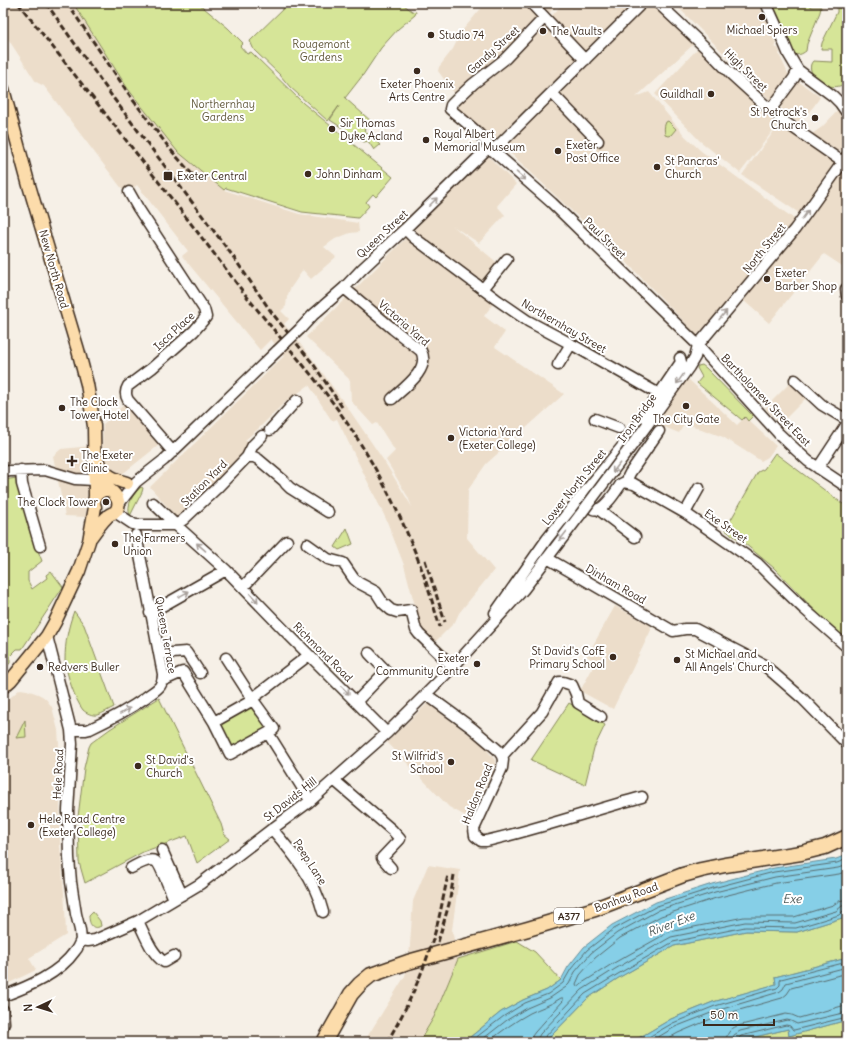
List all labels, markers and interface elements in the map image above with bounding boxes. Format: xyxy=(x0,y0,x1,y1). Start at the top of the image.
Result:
marker: Michael Spiers xyxy=(757,12,767,22)
street label: Gandy Street xyxy=(464,23,522,77)
place label: Michael Spiers xyxy=(727,23,797,37)
place label: The Vaults xyxy=(551,24,602,38)
marker: The Vaults xyxy=(538,26,548,36)
place label: Studio 74 xyxy=(439,28,484,42)
marker: Studio 74 xyxy=(426,30,436,40)
park label: Rougemont Gardens xyxy=(292,37,350,64)
street label: High Street xyxy=(721,46,771,94)
marker: Exeter Phoenix Arts Centre xyxy=(412,66,422,76)
place label: Exeter Phoenix Arts Centre xyxy=(380,77,454,104)
place label: Guildhall xyxy=(660,87,703,101)
marker: Guildhall xyxy=(706,89,716,99)
park label: Northernhay Gardens xyxy=(191,97,255,124)
place label: St Petrock's Church xyxy=(750,105,807,132)
marker: St Petrock's Church xyxy=(810,113,820,123)
place label: Sir Thomas Dyke Acland xyxy=(340,116,403,143)
marker: Sir Thomas Dyke Acland xyxy=(327,124,337,134)
place label: Royal Albert Memorial Museum xyxy=(434,127,526,154)
marker: Royal Albert Memorial Museum xyxy=(421,135,431,145)
place label: Exeter Post Office xyxy=(566,138,619,165)
marker: Exeter Post Office xyxy=(553,146,563,156)
place label: St Pancras' Church xyxy=(665,154,720,181)
marker: St Pancras' Church xyxy=(652,162,662,172)
place label: John Dinham xyxy=(316,167,382,181)
place label: Exeter Central xyxy=(177,169,247,183)
marker: John Dinham xyxy=(303,169,313,179)
marker: Exeter Central xyxy=(162,170,174,182)
one-way arrow xyxy=(515,172,526,181)
one-way arrow xyxy=(428,197,438,207)
street label: Queen Street xyxy=(354,207,411,261)
one-way arrow xyxy=(801,209,809,220)
street label: Paul Street xyxy=(581,214,629,262)
street label: North Street xyxy=(740,220,789,276)
street label: New North Road xyxy=(36,228,72,311)
place label: Exeter Barber Shop xyxy=(775,266,837,293)
marker: Exeter Barber Shop xyxy=(762,274,772,284)
street label: Northernhay Street xyxy=(519,296,609,356)
street label: Victoria Yard xyxy=(376,297,433,349)
street label: Isca Place xyxy=(151,308,197,353)
one-way arrow xyxy=(718,310,727,321)
street label: Bartholomew Street East xyxy=(718,351,814,449)
one-way arrow xyxy=(676,374,684,385)
street label: Iron Bridge xyxy=(615,391,659,445)
place label: The Clock Tower Hotel xyxy=(70,395,129,422)
marker: The City Gate xyxy=(681,401,691,411)
marker: The Clock Tower Hotel xyxy=(57,403,67,413)
place label: The City Gate xyxy=(653,412,719,426)
place label: Victoria Yard (Exeter College) xyxy=(459,425,536,452)
marker: Victoria Yard (Exeter College) xyxy=(446,433,456,443)
street label: Lower North Street xyxy=(539,446,609,528)
place label: The Exeter Clinic xyxy=(81,448,134,475)
marker: The Exeter Clinic xyxy=(66,455,78,467)
street label: Station Yard xyxy=(178,457,230,509)
one-way arrow xyxy=(611,462,620,473)
place label: The Clock Tower xyxy=(17,495,99,509)
marker: The Clock Tower xyxy=(101,497,111,507)
street label: Exe Street xyxy=(702,506,750,546)
place label: The Farmers Union xyxy=(123,531,185,558)
one-way arrow xyxy=(559,531,568,542)
marker: The Farmers Union xyxy=(110,539,120,549)
one-way arrow xyxy=(196,543,207,552)
street label: Dinham Road xyxy=(583,561,649,607)
one-way arrow xyxy=(178,589,190,597)
one-way arrow xyxy=(249,593,258,603)
street label: Queens Terrace xyxy=(152,595,180,675)
street label: Richmond Road xyxy=(290,619,356,685)
place label: St David's CofE Primary School xyxy=(529,644,605,671)
place label: St Michael and All Angels' Church xyxy=(685,647,774,674)
place label: Exeter Community Centre xyxy=(376,651,470,678)
marker: St David's CofE Primary School xyxy=(608,652,618,662)
marker: St Michael and All Angels' Church xyxy=(672,655,682,665)
marker: Exeter Community Centre xyxy=(472,659,482,669)
place label: Redvers Buller xyxy=(48,660,120,674)
marker: Redvers Buller xyxy=(35,662,45,672)
one-way arrow xyxy=(339,685,349,695)
one-way arrow xyxy=(119,707,131,714)
street label: Hele Road xyxy=(50,748,66,800)
place label: St Wilfrid's School xyxy=(392,749,443,776)
place label: St David's Church xyxy=(146,753,194,780)
marker: St Wilfrid's School xyxy=(446,757,456,767)
marker: St David's Church xyxy=(133,761,143,771)
street label: Haldon Road xyxy=(459,761,496,826)
street label: St Davids Hill xyxy=(261,774,319,824)
place label: Hele Road Centre (Exeter College) xyxy=(39,812,125,839)
marker: Hele Road Centre (Exeter College) xyxy=(26,820,36,830)
street label: Peep Lane xyxy=(290,837,330,887)
street label: Bonhay Road xyxy=(592,879,660,915)
water label: Exe xyxy=(783,891,803,906)
water label: River Exe xyxy=(645,907,698,939)
road number: A377 xyxy=(554,908,584,924)
north arrow xyxy=(18,987,58,1027)
scale bar xyxy=(704,1001,774,1027)
text: N xyxy=(21,1003,35,1012)
text: 50 m xyxy=(710,1007,739,1022)

